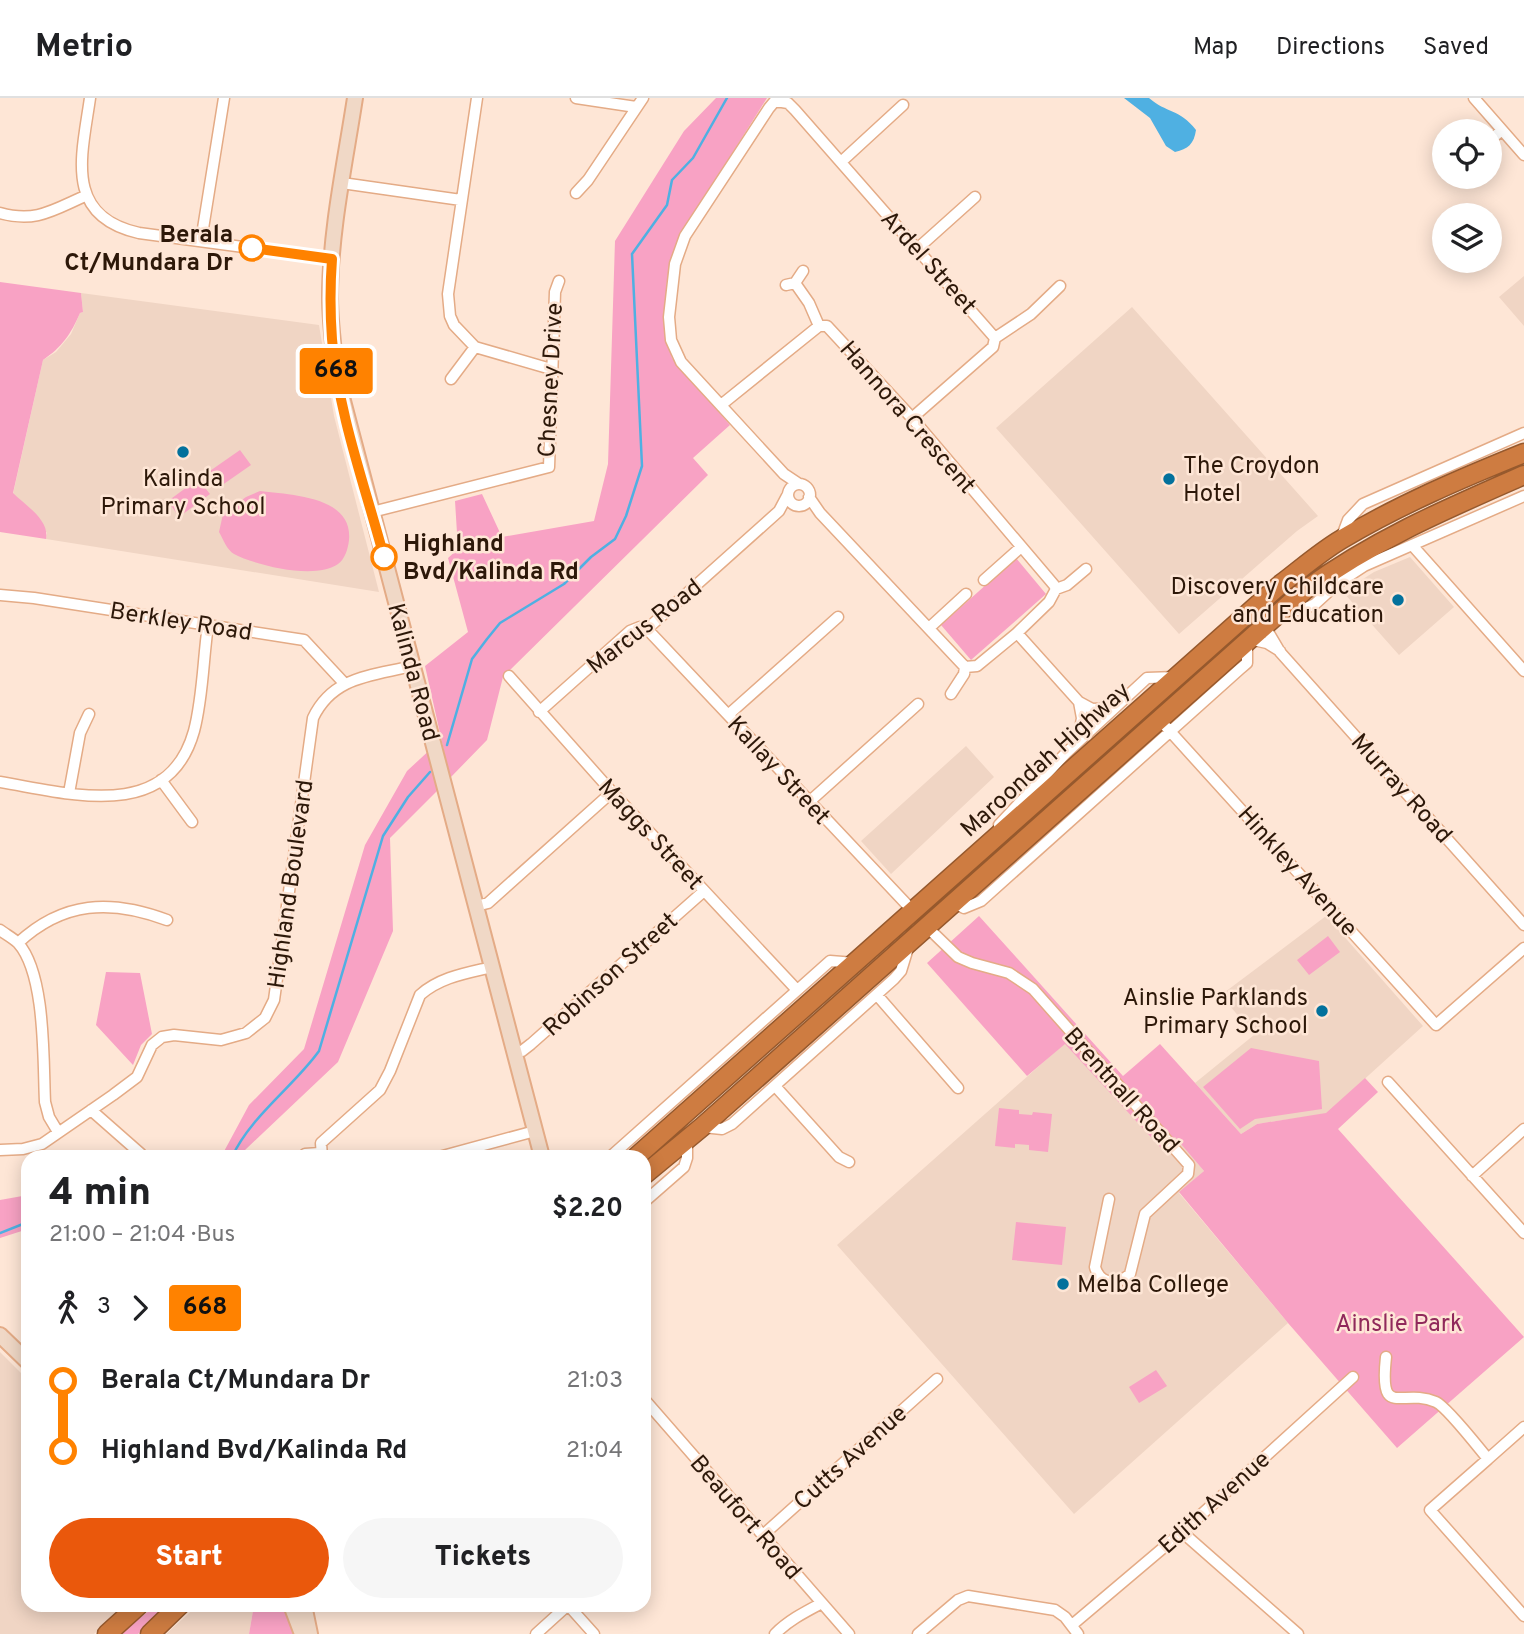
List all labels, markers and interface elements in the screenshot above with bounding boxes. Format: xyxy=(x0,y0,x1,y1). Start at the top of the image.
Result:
text: Metrio xyxy=(35,27,133,69)
text: Map xyxy=(1193,33,1238,63)
text: Directions xyxy=(1276,33,1385,63)
text: Saved xyxy=(1423,33,1489,63)
map controls xyxy=(1432,119,1502,273)
button: locate xyxy=(1432,119,1502,189)
button: layers xyxy=(1432,203,1502,273)
street label: Ardel Street xyxy=(873,205,982,321)
place label: Berala Ct/Mundara Dr xyxy=(64,221,233,279)
marker: Berala Ct/Mundara Dr xyxy=(239,235,265,261)
street label: Chesney Drive xyxy=(533,302,571,458)
street label: Hannora Crescent xyxy=(832,336,981,501)
line badge: 668 xyxy=(296,348,376,394)
text: 668 xyxy=(314,356,358,386)
marker: Kalinda Primary School xyxy=(175,444,191,460)
place label: The Croydon Hotel xyxy=(1183,452,1320,510)
place label: Kalinda Primary School xyxy=(101,465,265,523)
marker: The Croydon Hotel xyxy=(1161,471,1177,487)
place label: Highland Bvd/Kalinda Rd xyxy=(403,530,579,588)
marker: Highland Bvd/Kalinda Rd xyxy=(371,544,397,570)
street label: Marcus Road xyxy=(582,573,709,682)
place label: Discovery Childcare and Education xyxy=(1171,573,1384,631)
marker: Discovery Childcare and Education xyxy=(1390,592,1406,608)
street label: Berkley Road xyxy=(107,597,254,649)
street label: Kalinda Road xyxy=(379,600,445,745)
street label: Maroondah Highway xyxy=(955,676,1137,845)
street label: Kallay Street xyxy=(720,711,835,832)
street label: Murray Road xyxy=(1343,728,1458,850)
street label: Maggs Street xyxy=(590,773,709,897)
street label: Highland Boulevard xyxy=(262,778,321,991)
street label: Hinkley Avenue xyxy=(1230,801,1363,944)
street label: Robinson Street xyxy=(538,907,685,1044)
place label: Ainslie Parklands Primary School xyxy=(1123,984,1308,1042)
marker: Ainslie Parklands Primary School xyxy=(1314,1003,1330,1019)
street label: Brentnall Road xyxy=(1056,1022,1185,1160)
text: 4 min xyxy=(49,1170,151,1219)
text: $2.20 xyxy=(552,1193,623,1226)
text: 21:00 – 21:04 · Bus xyxy=(49,1221,235,1250)
place label: Melba College xyxy=(1077,1271,1229,1301)
marker: Melba College xyxy=(1055,1276,1071,1292)
icon: walk xyxy=(49,1289,87,1327)
icon: forward xyxy=(121,1289,159,1327)
text: 3 xyxy=(97,1293,111,1322)
text: 668 xyxy=(183,1293,227,1323)
park label: Ainslie Park xyxy=(1335,1310,1463,1340)
text: Berala Ct/Mundara Dr xyxy=(101,1365,370,1398)
text: 21:03 xyxy=(567,1367,623,1396)
street label: Cutts Avenue xyxy=(788,1400,914,1517)
text: Highland Bvd/Kalinda Rd xyxy=(101,1435,407,1468)
text: 21:04 xyxy=(566,1437,623,1466)
street label: Edith Avenue xyxy=(1153,1445,1277,1562)
street label: Beaufort Road xyxy=(682,1450,807,1587)
button: Start xyxy=(49,1518,329,1598)
button: Tickets xyxy=(343,1518,623,1598)

